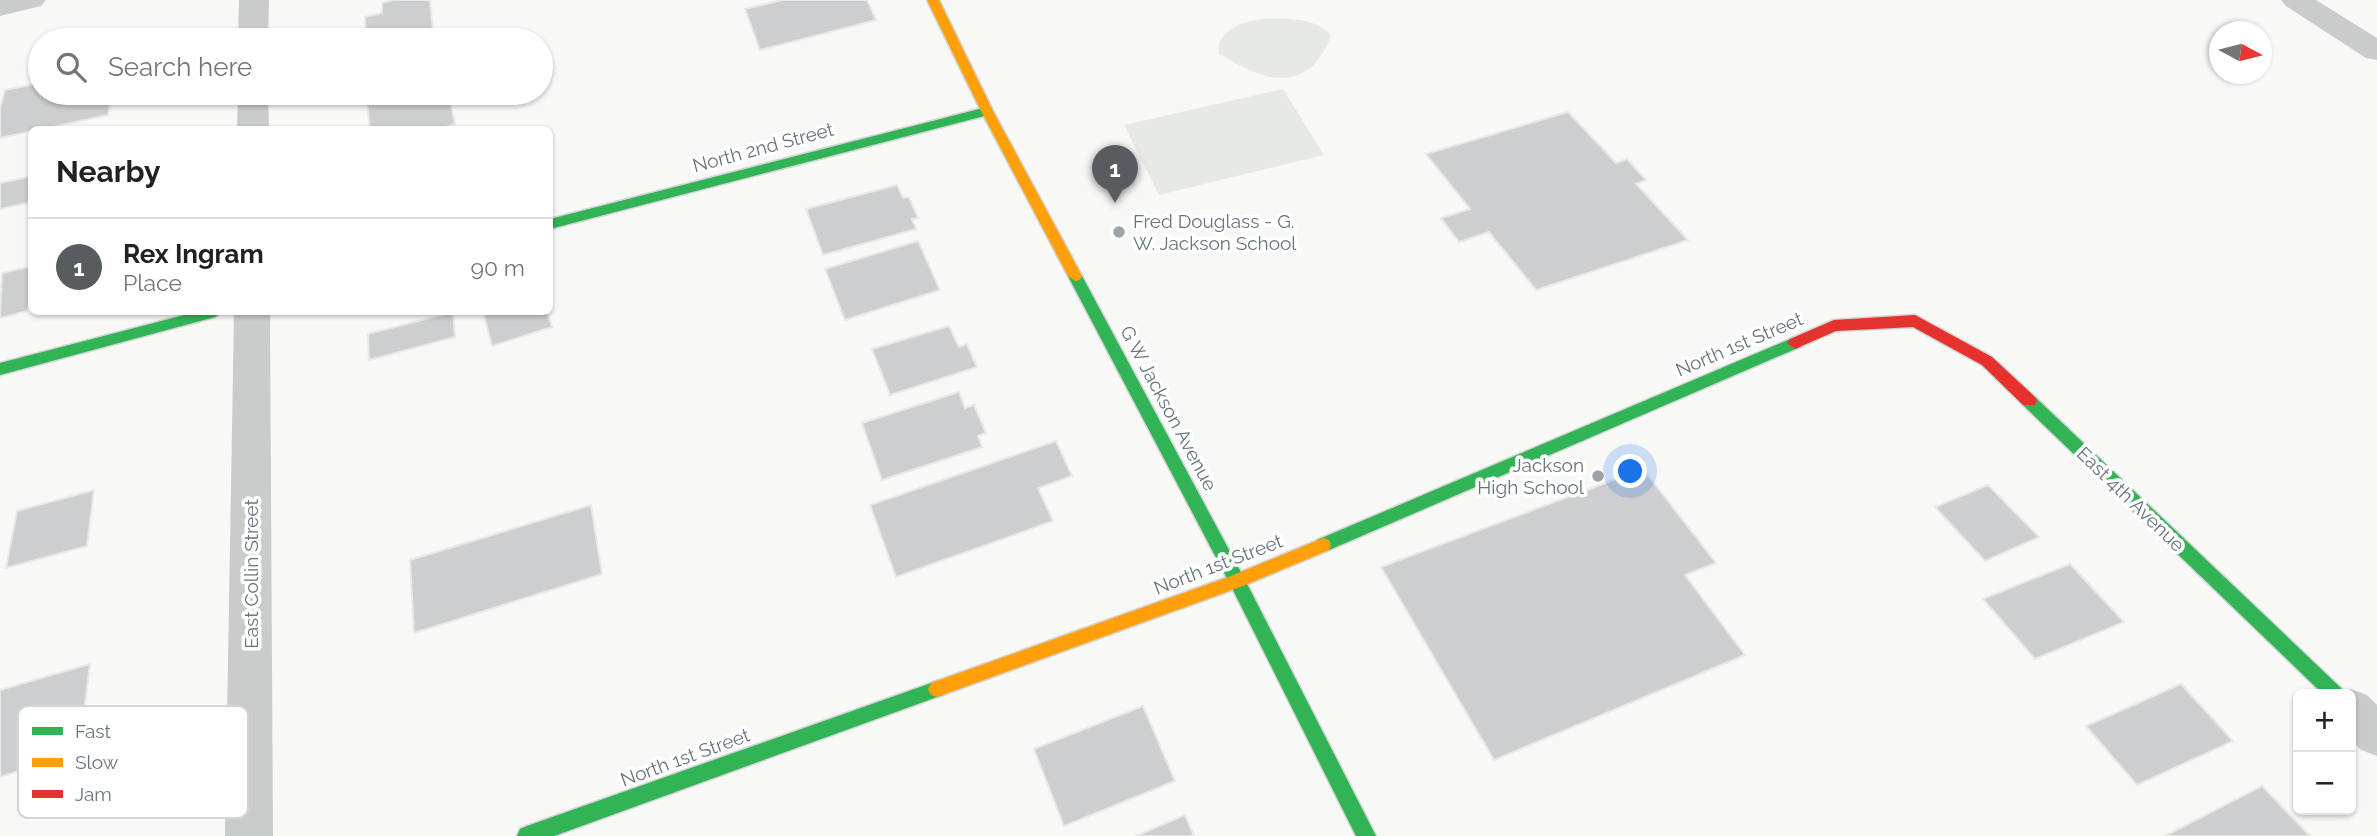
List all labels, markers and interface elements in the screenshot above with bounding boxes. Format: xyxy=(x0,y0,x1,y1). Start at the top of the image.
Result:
north arrow xyxy=(2209,21,2272,84)
search box xyxy=(28,28,553,105)
icon: search xyxy=(52,48,90,86)
text: Search here xyxy=(108,52,252,82)
street label: North 2nd Street xyxy=(690,117,837,176)
pin: 1 xyxy=(1092,145,1138,203)
text: Nearby xyxy=(56,154,160,189)
place label: Fred Douglass - G. W. Jackson School xyxy=(1133,210,1297,254)
marker: Fred Douglass - G. W. Jackson School xyxy=(1111,224,1127,240)
text: Rex Ingram xyxy=(123,239,264,269)
text: 1 xyxy=(73,254,85,281)
text: 90 m xyxy=(470,254,525,281)
text: Place xyxy=(123,269,182,296)
street label: North 1st Street xyxy=(1672,307,1806,381)
street label: G W Jackson Avenue xyxy=(1116,322,1222,494)
street label: East 4th Avenue xyxy=(2073,442,2189,556)
place label: Jackson High School xyxy=(1477,454,1585,498)
your location xyxy=(1613,454,1647,488)
marker: Jackson High School xyxy=(1590,468,1606,484)
street label: East Collin Street xyxy=(240,499,262,649)
street label: North 1st Street xyxy=(1151,529,1286,599)
map controls xyxy=(2293,689,2356,815)
button: + xyxy=(2293,689,2356,752)
legend xyxy=(18,706,248,818)
text: Fast xyxy=(75,720,111,742)
street label: North 1st Street xyxy=(617,723,753,791)
text: Slow xyxy=(75,751,119,773)
button: − xyxy=(2293,752,2356,815)
text: Jam xyxy=(75,783,112,805)

